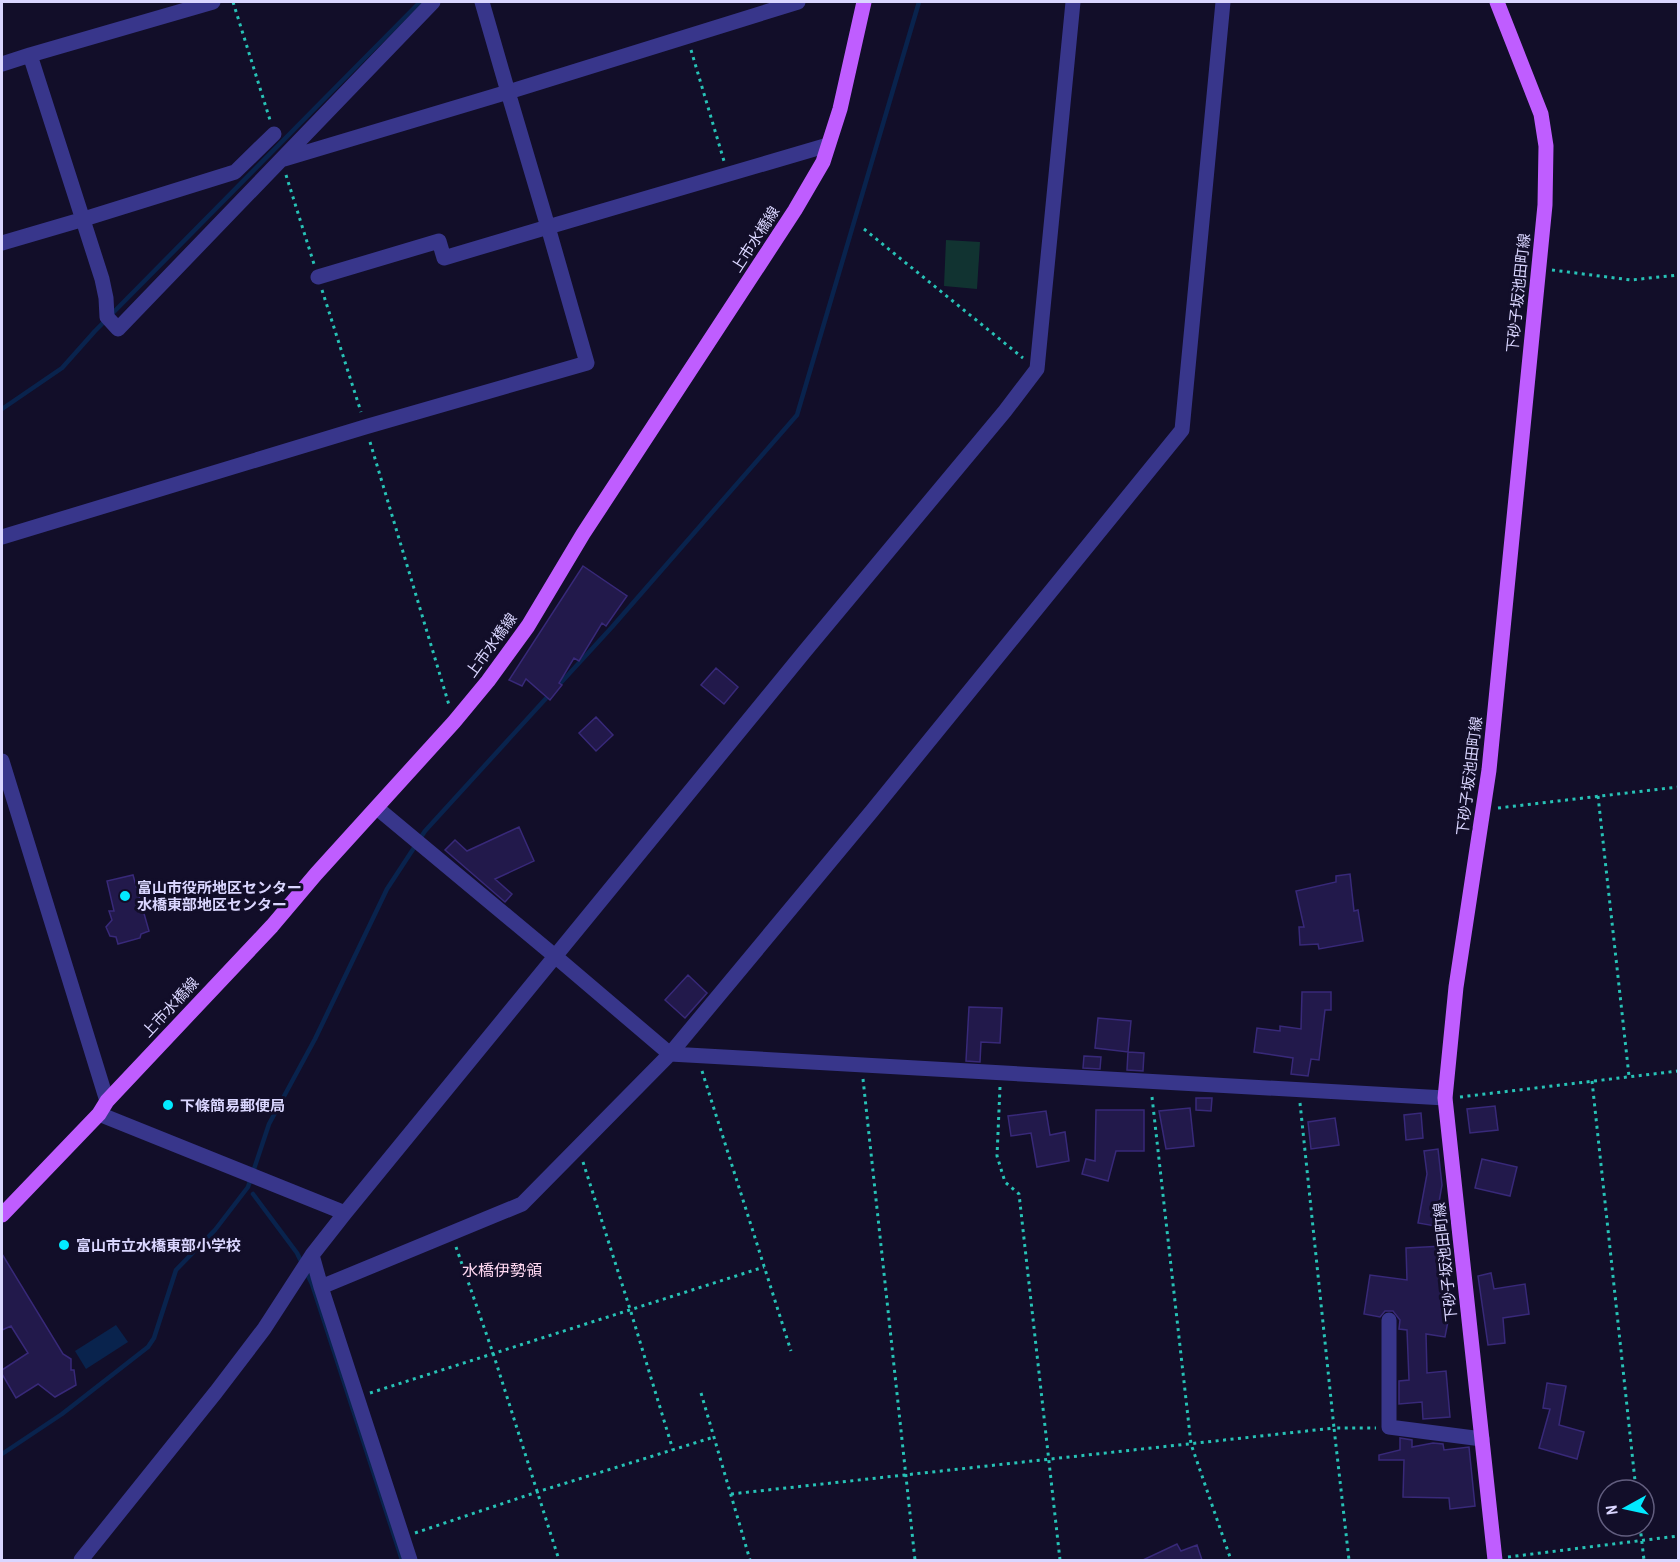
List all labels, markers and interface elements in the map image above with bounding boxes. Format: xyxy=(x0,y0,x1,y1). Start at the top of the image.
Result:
street label: 上市水橋線 xyxy=(726,202,784,276)
street label: 下砂子坂池田町線 xyxy=(1501,232,1535,354)
street label: 上市水橋線 xyxy=(460,608,522,682)
street label: 下砂子坂池田町線 xyxy=(1451,715,1487,837)
place label: 富山市役所地区センター 水橋東部地区センター xyxy=(137,877,302,915)
marker: 富山市役所地区センター 水橋東部地区センター xyxy=(118,889,132,903)
street label: 上市水橋線 xyxy=(137,972,203,1042)
place label: 下條簡易郵便局 xyxy=(180,1095,285,1116)
marker: 下條簡易郵便局 xyxy=(161,1098,175,1112)
street label: 下砂子坂池田町線 xyxy=(1428,1201,1462,1323)
place label: 富山市立水橋東部小学校 xyxy=(76,1235,241,1256)
marker: 富山市立水橋東部小学校 xyxy=(57,1238,71,1252)
district label: 水橋伊勢領 xyxy=(462,1259,542,1281)
north arrow xyxy=(1596,1478,1656,1538)
text: N xyxy=(1600,1504,1623,1516)

